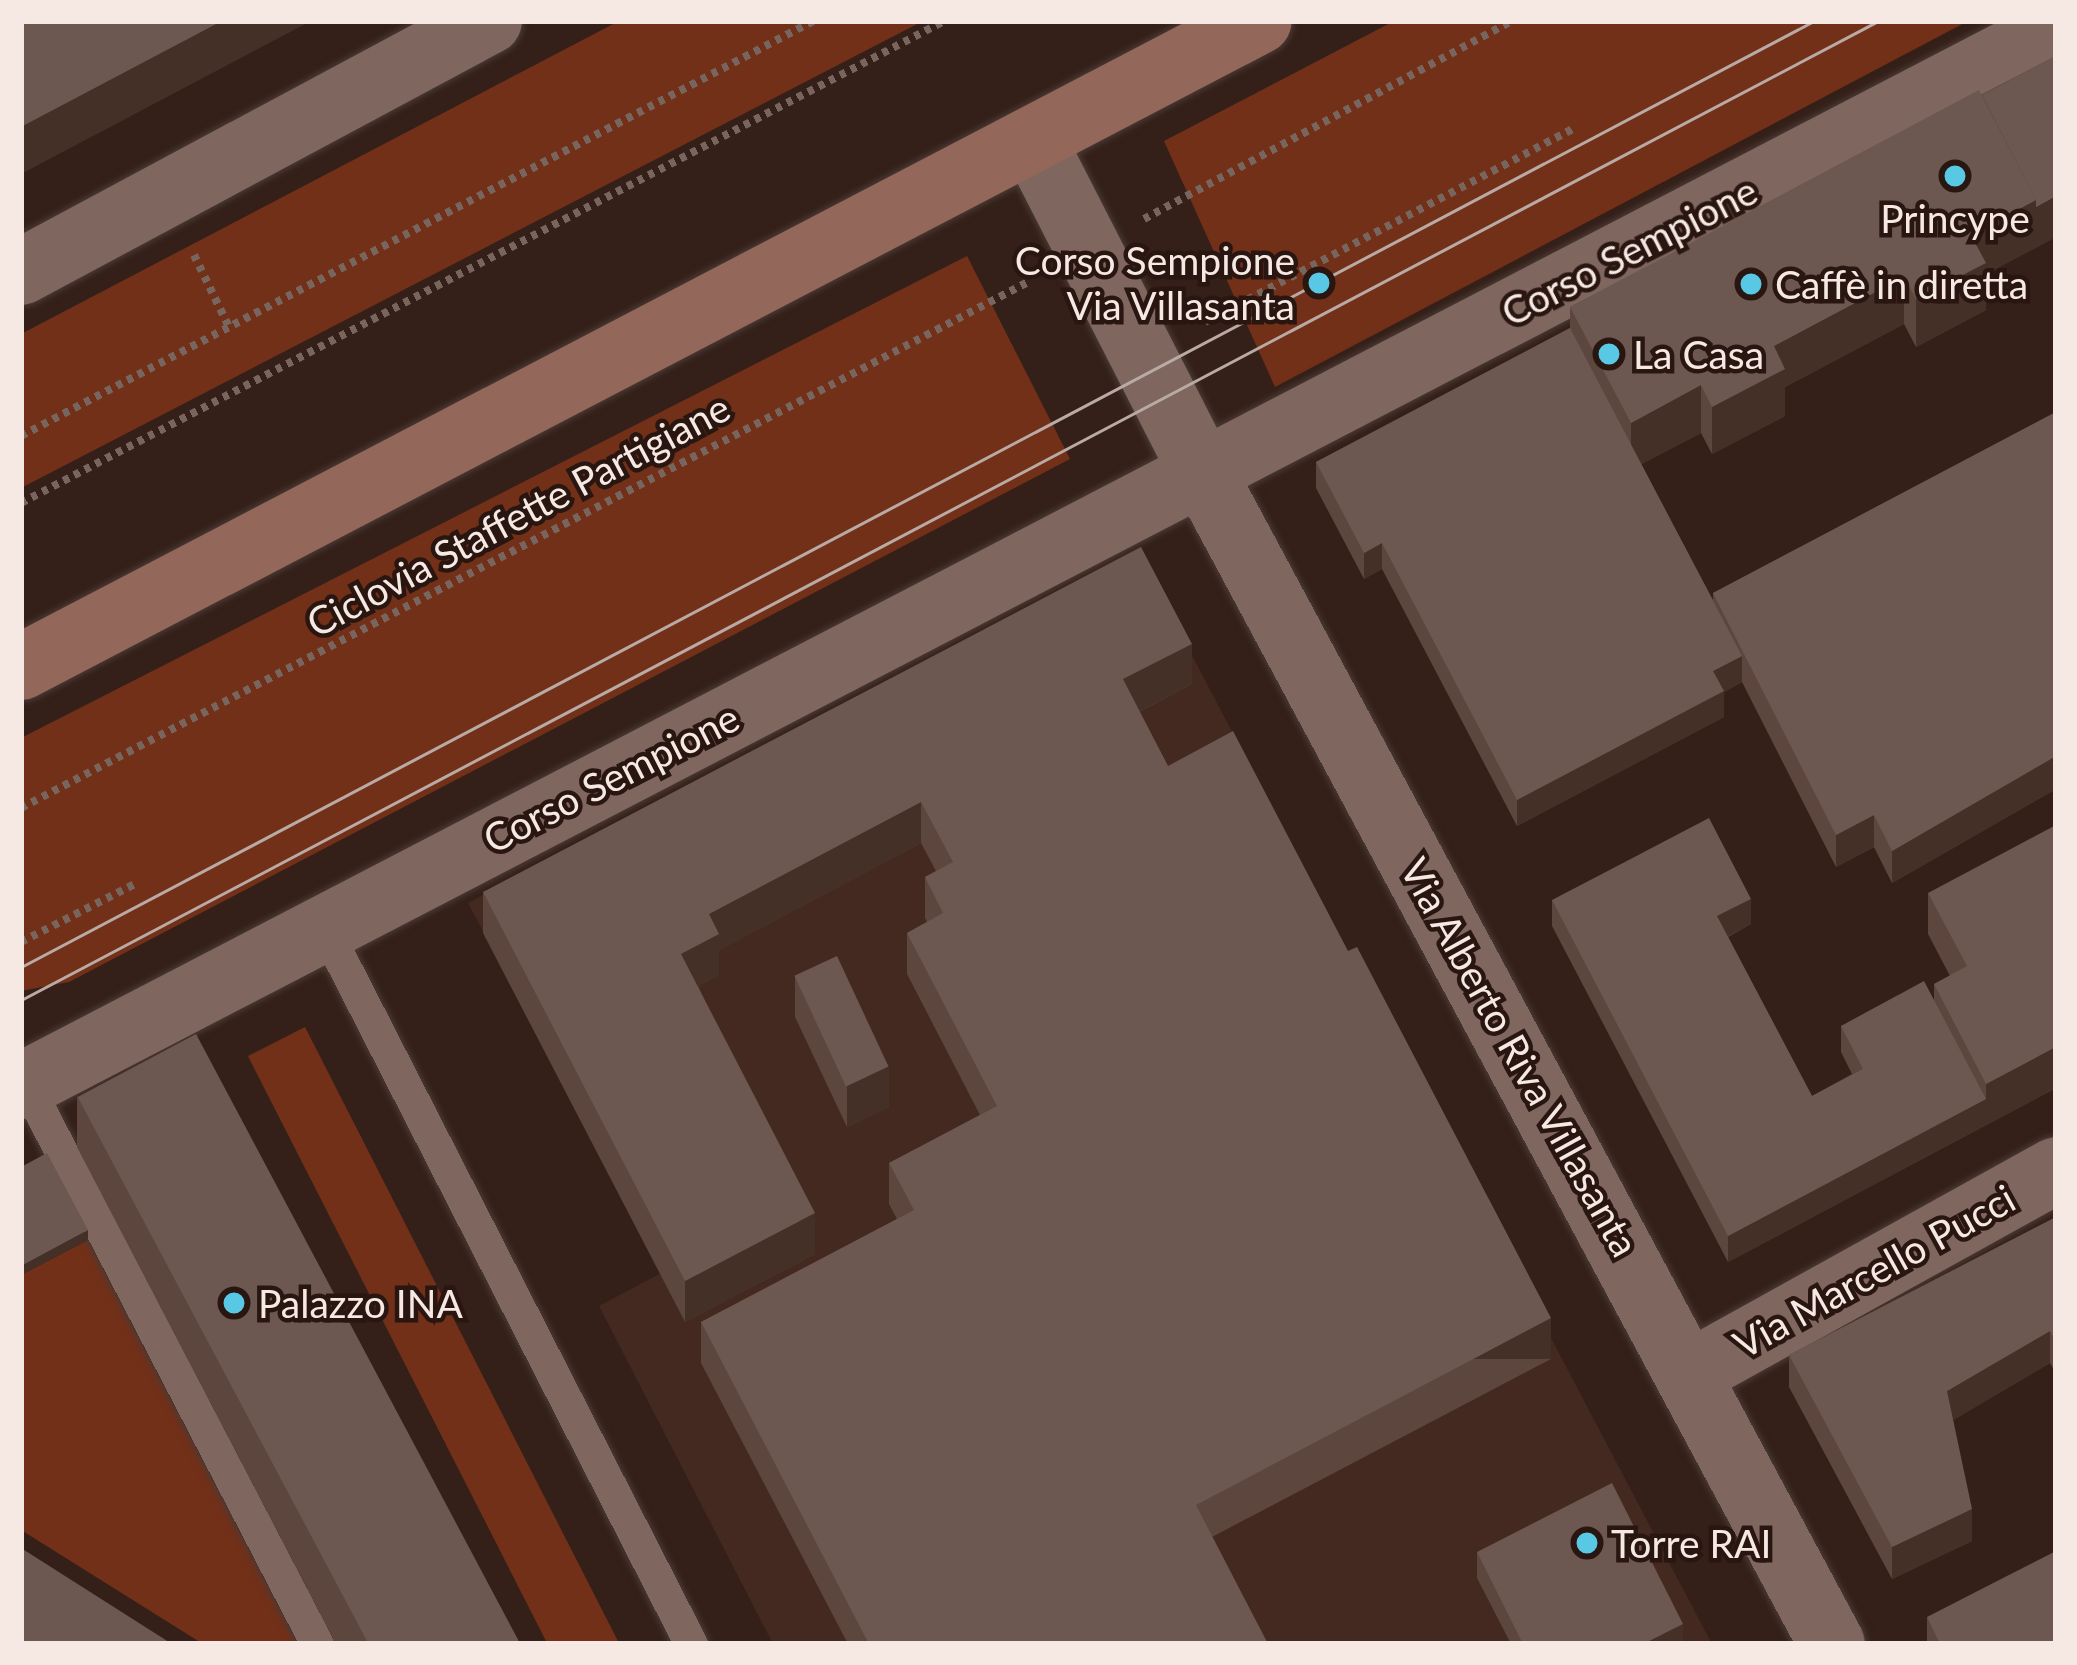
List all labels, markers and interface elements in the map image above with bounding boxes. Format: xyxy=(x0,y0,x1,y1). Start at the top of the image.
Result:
marker: Princype xyxy=(1942,163,1968,189)
street label: Corso Sempione xyxy=(1494,167,1764,335)
place label: Princype xyxy=(1880,195,2030,241)
place label: Corso Sempione Via Villasanta xyxy=(1015,238,1295,329)
place label: Caffè in diretta xyxy=(1775,261,2028,307)
marker: Corso Sempione Via Villasanta xyxy=(1306,270,1332,296)
marker: Caffè in diretta xyxy=(1738,271,1764,297)
place label: La Casa xyxy=(1633,331,1764,377)
marker: La Casa xyxy=(1596,341,1622,367)
street label: Ciclovia Staffette Partigiane xyxy=(299,384,737,646)
street label: Corso Sempione xyxy=(476,694,746,862)
street label: Via Alberto Riva Villasanta xyxy=(1390,849,1650,1265)
street label: Via Marcello Pucci xyxy=(1725,1174,2023,1368)
place label: Palazzo INA xyxy=(258,1280,463,1326)
marker: Palazzo INA xyxy=(221,1290,247,1316)
place label: Torre RAI xyxy=(1611,1520,1771,1566)
marker: Torre RAI xyxy=(1574,1530,1600,1556)

